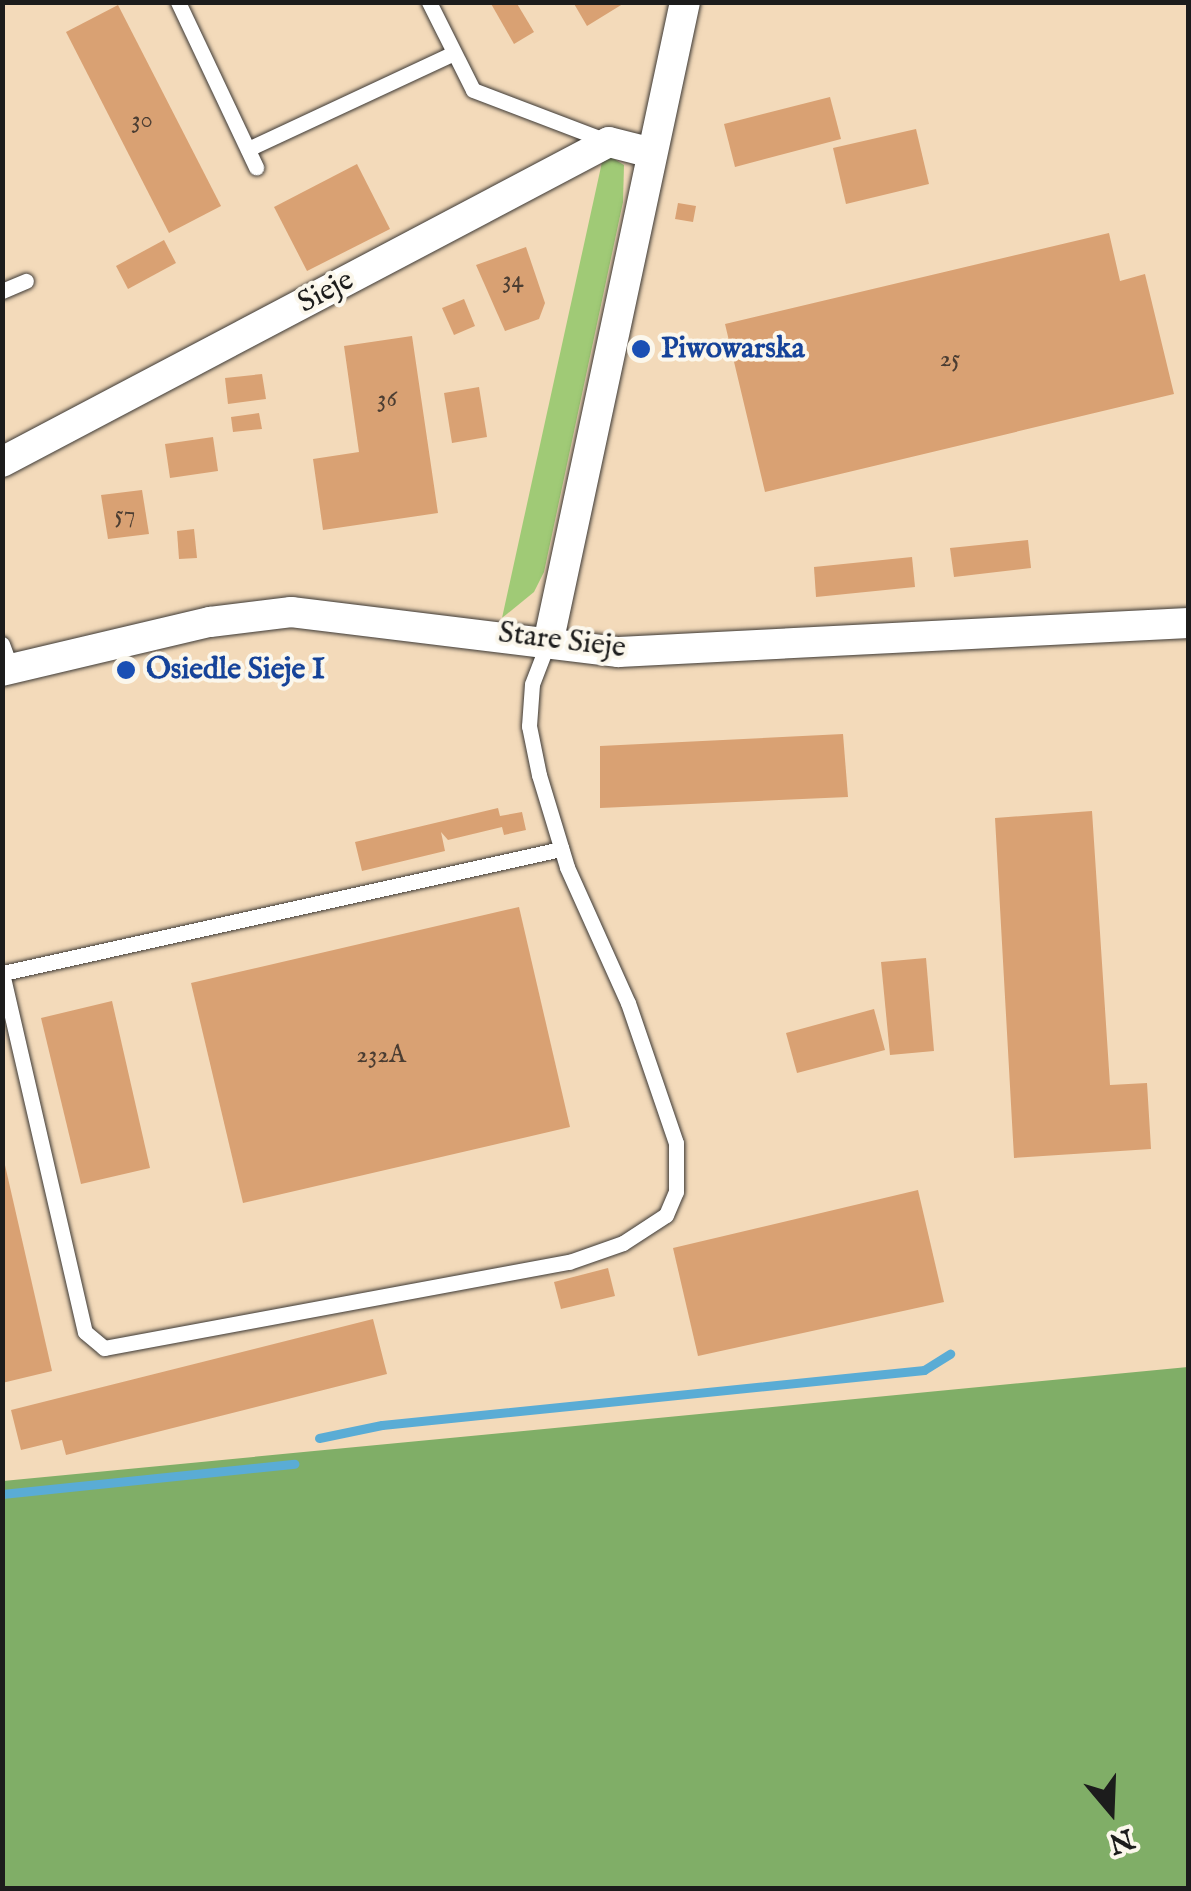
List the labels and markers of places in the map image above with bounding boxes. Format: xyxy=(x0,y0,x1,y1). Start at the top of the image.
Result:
place label: Piwowarska xyxy=(661,331,805,367)
marker: Piwowarska xyxy=(630,338,652,360)
place label: Osiedle Sieje I xyxy=(146,652,325,688)
marker: Osiedle Sieje I xyxy=(115,659,137,681)

